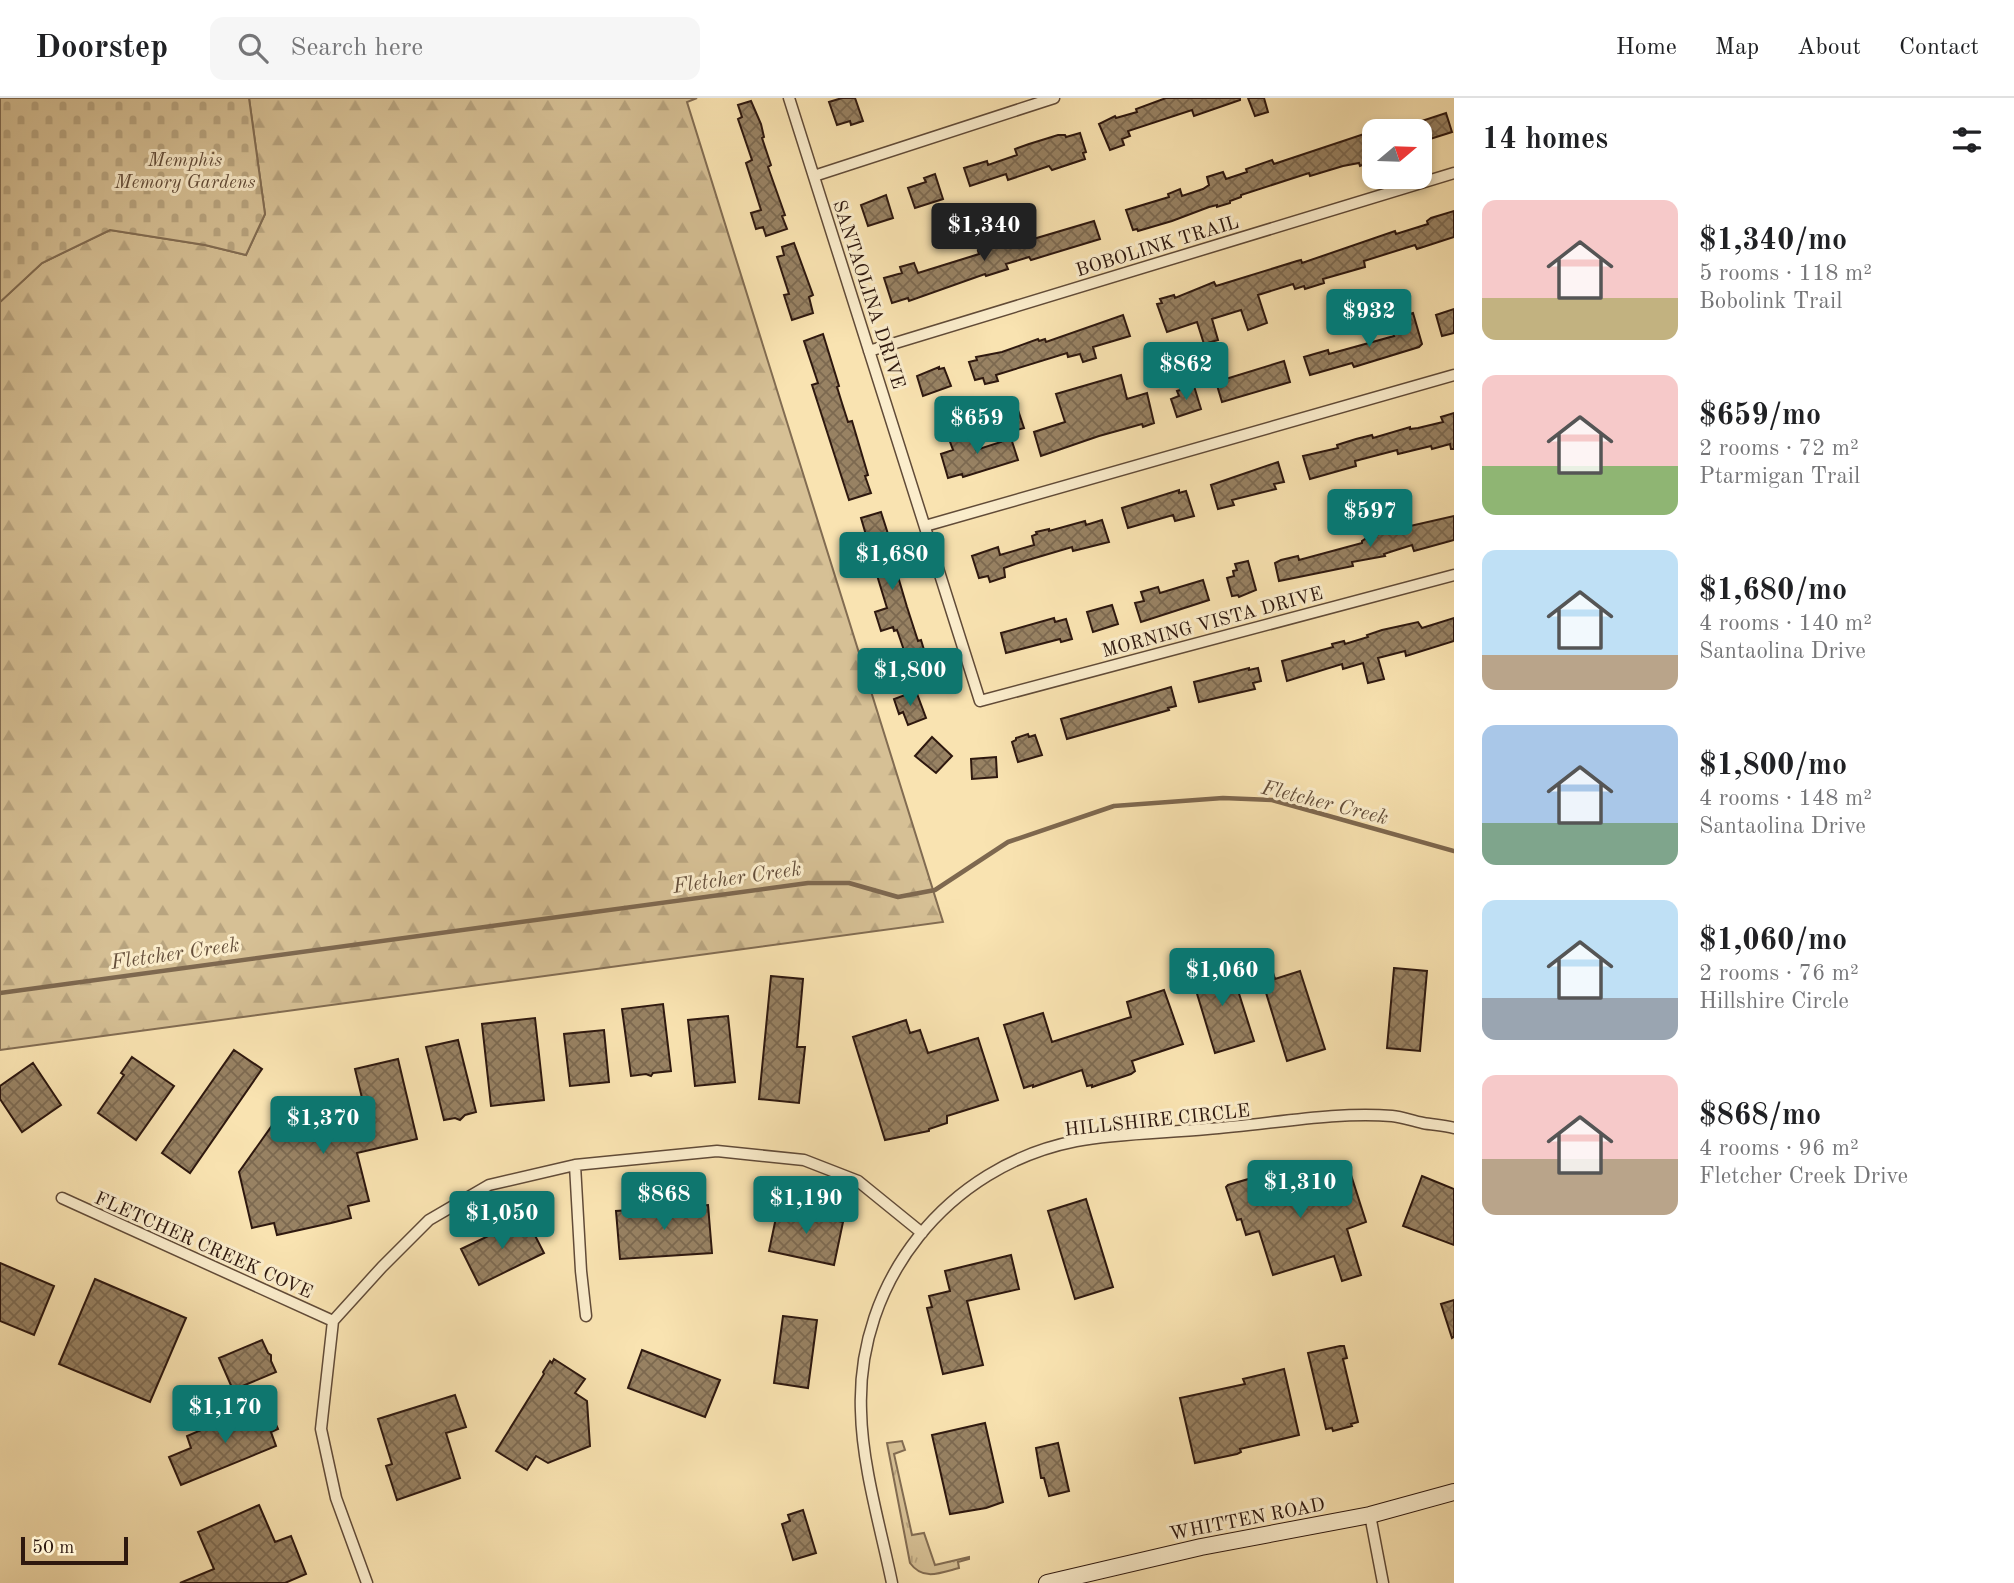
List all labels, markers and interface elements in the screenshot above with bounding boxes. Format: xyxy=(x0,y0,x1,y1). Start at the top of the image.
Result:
search box xyxy=(210,17,700,80)
icon: search xyxy=(234,29,272,67)
text: Doorstep xyxy=(35,32,168,65)
text: Search here xyxy=(290,35,423,61)
text: Home xyxy=(1616,36,1677,60)
text: Map xyxy=(1715,36,1759,60)
text: About xyxy=(1797,36,1861,60)
text: Contact xyxy=(1899,36,1979,60)
north arrow xyxy=(1362,119,1432,189)
map controls xyxy=(1362,119,1432,189)
icon: filters xyxy=(1948,121,1986,159)
text: 14 homes xyxy=(1482,125,1608,155)
park label: Memphis Memory Gardens xyxy=(113,152,256,193)
street label: SANTAOLINA DRIVE xyxy=(828,198,907,391)
pin: $1,340 xyxy=(927,204,1041,263)
text: $1,340 xyxy=(947,214,1021,237)
street label: BOBOLINK TRAIL xyxy=(1074,214,1241,281)
text: $1,340/mo xyxy=(1699,226,1847,256)
icon: home xyxy=(1538,228,1622,312)
text: 5 rooms · 118 m² xyxy=(1699,262,1872,285)
pin: $932 xyxy=(1328,289,1410,349)
text: Bobolink Trail xyxy=(1699,290,1842,313)
text: $932 xyxy=(1342,300,1396,323)
pin: $862 xyxy=(1145,342,1227,402)
text: $862 xyxy=(1159,353,1213,376)
pin: $659 xyxy=(936,396,1018,456)
text: $659/mo xyxy=(1699,401,1821,431)
icon: home xyxy=(1538,403,1622,487)
text: $659 xyxy=(950,407,1004,430)
text: 2 rooms · 72 m² xyxy=(1699,437,1859,460)
text: Ptarmigan Trail xyxy=(1699,465,1860,488)
pin: $597 xyxy=(1329,490,1411,549)
text: $597 xyxy=(1343,500,1397,523)
pin: $1,680 xyxy=(835,532,949,592)
text: $1,680 xyxy=(855,543,929,566)
text: $1,680/mo xyxy=(1699,576,1847,606)
icon: home xyxy=(1538,578,1622,662)
street label: MORNING VISTA DRIVE xyxy=(1100,585,1325,662)
text: 4 rooms · 140 m² xyxy=(1699,612,1872,635)
text: Santaolina Drive xyxy=(1699,640,1866,663)
pin: $1,800 xyxy=(853,648,967,708)
text: $1,800 xyxy=(873,659,947,682)
text: $1,800/mo xyxy=(1699,751,1847,781)
icon: home xyxy=(1538,753,1622,837)
water label: Fletcher Creek xyxy=(1258,777,1390,829)
text: 4 rooms · 148 m² xyxy=(1699,787,1872,810)
text: Santaolina Drive xyxy=(1699,815,1866,838)
water label: Fletcher Creek xyxy=(671,859,803,898)
text: $1,060/mo xyxy=(1699,926,1847,956)
icon: home xyxy=(1538,928,1622,1012)
water label: Fletcher Creek xyxy=(109,935,241,974)
pin: $1,060 xyxy=(1165,948,1279,1008)
text: $1,060 xyxy=(1185,959,1259,982)
text: 2 rooms · 76 m² xyxy=(1699,962,1859,985)
text: Hillshire Circle xyxy=(1699,990,1849,1013)
pin: $1,370 xyxy=(266,1096,380,1156)
text: $868/mo xyxy=(1699,1101,1821,1131)
street label: HILLSHIRE CIRCLE xyxy=(1063,1102,1251,1141)
icon: home xyxy=(1538,1103,1622,1187)
text: $1,370 xyxy=(286,1107,360,1130)
text: 4 rooms · 96 m² xyxy=(1699,1137,1859,1160)
pin: $1,310 xyxy=(1243,1160,1357,1220)
text: Fletcher Creek Drive xyxy=(1699,1165,1908,1188)
text: $1,310 xyxy=(1263,1171,1337,1194)
pin: $868 xyxy=(623,1172,705,1232)
pin: $1,190 xyxy=(749,1176,863,1236)
text: $868 xyxy=(637,1183,691,1206)
text: $1,190 xyxy=(769,1187,843,1210)
street label: FLETCHER CREEK COVE xyxy=(91,1190,315,1303)
pin: $1,050 xyxy=(445,1192,559,1251)
text: $1,050 xyxy=(465,1202,539,1225)
pin: $1,170 xyxy=(168,1386,282,1445)
text: $1,170 xyxy=(188,1396,262,1419)
street label: WHITTEN ROAD xyxy=(1168,1496,1327,1545)
scale bar xyxy=(21,1534,128,1566)
text: 50 m xyxy=(32,1539,74,1558)

